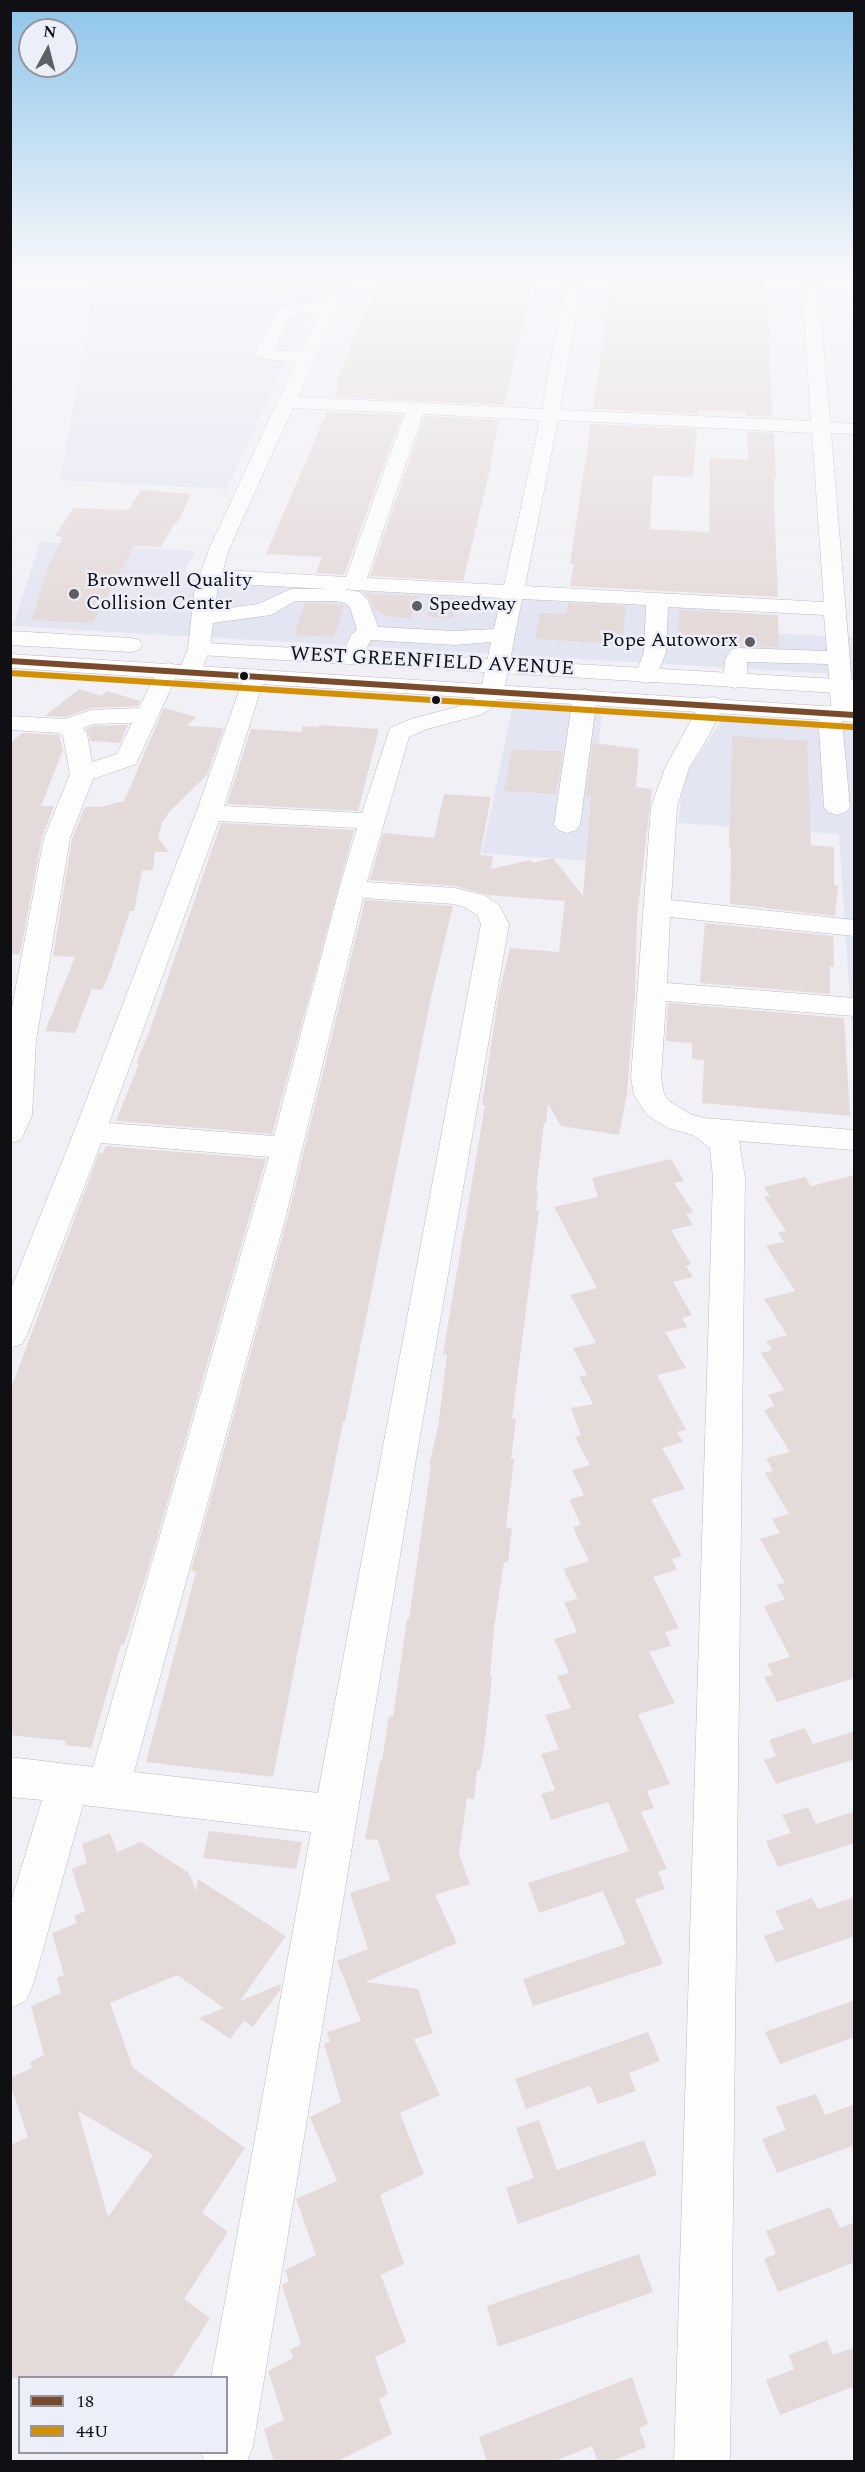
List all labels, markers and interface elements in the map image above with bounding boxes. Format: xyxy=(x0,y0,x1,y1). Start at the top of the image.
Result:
north arrow xyxy=(18,18,78,78)
text: N xyxy=(42,19,58,45)
place label: Brownwell Quality Collision Center xyxy=(86,570,252,617)
marker: Brownwell Quality Collision Center xyxy=(67,587,81,601)
place label: Speedway xyxy=(429,594,516,618)
marker: Speedway xyxy=(410,599,424,613)
place label: Pope Autoworx xyxy=(602,630,738,654)
marker: Pope Autoworx xyxy=(743,635,757,649)
street label: WEST GREENFIELD AVENUE xyxy=(289,644,575,682)
unlabelled marker xyxy=(238,670,250,682)
unlabelled marker xyxy=(430,694,442,706)
legend xyxy=(18,2376,228,2454)
text: 18 xyxy=(76,2388,94,2415)
text: 44U xyxy=(76,2418,109,2445)

